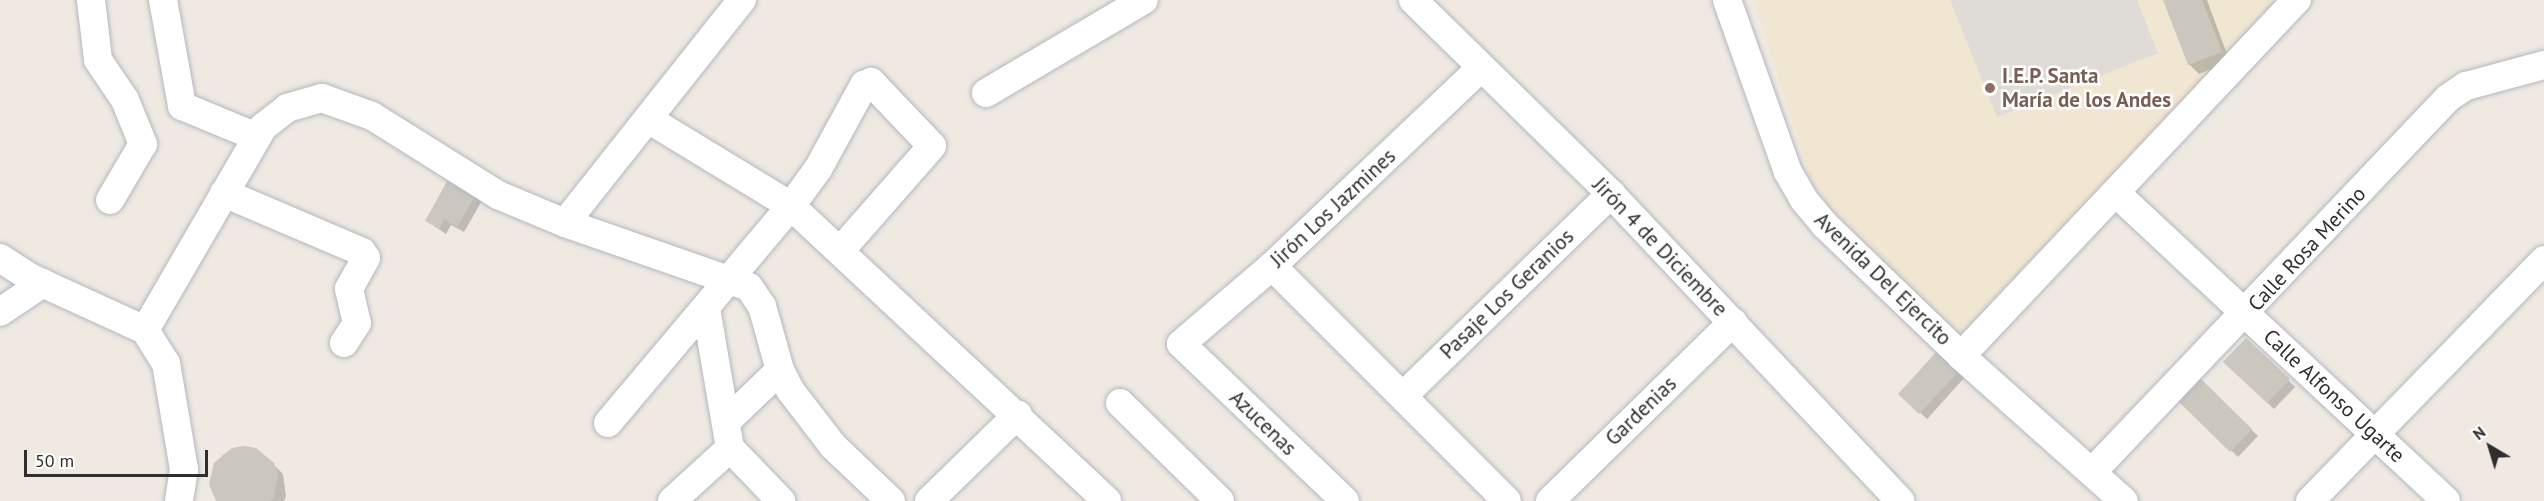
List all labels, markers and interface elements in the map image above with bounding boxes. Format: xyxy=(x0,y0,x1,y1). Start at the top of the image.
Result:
place label: I.E.P. Santa María de los Andes xyxy=(2002,63,2172,113)
marker: I.E.P. Santa María de los Andes xyxy=(1983,81,1997,95)
street label: Jirón Los Jazmines xyxy=(1265,143,1401,273)
street label: Jirón 4 de Diciembre xyxy=(1587,172,1733,322)
street label: Calle Rosa Merino xyxy=(2243,182,2371,316)
street label: Avenida Del Ejercito xyxy=(1809,207,1957,351)
street label: Pasaje Los Geranios xyxy=(1435,224,1579,364)
street label: Calle Alfonso Ugarte xyxy=(2258,324,2410,468)
street label: Gardenias xyxy=(1600,371,1682,451)
street label: Azucenas xyxy=(1224,385,1302,461)
north arrow xyxy=(2460,417,2520,477)
text: N xyxy=(2469,422,2489,444)
scale bar xyxy=(27,438,212,476)
text: 50 m xyxy=(35,449,74,472)

